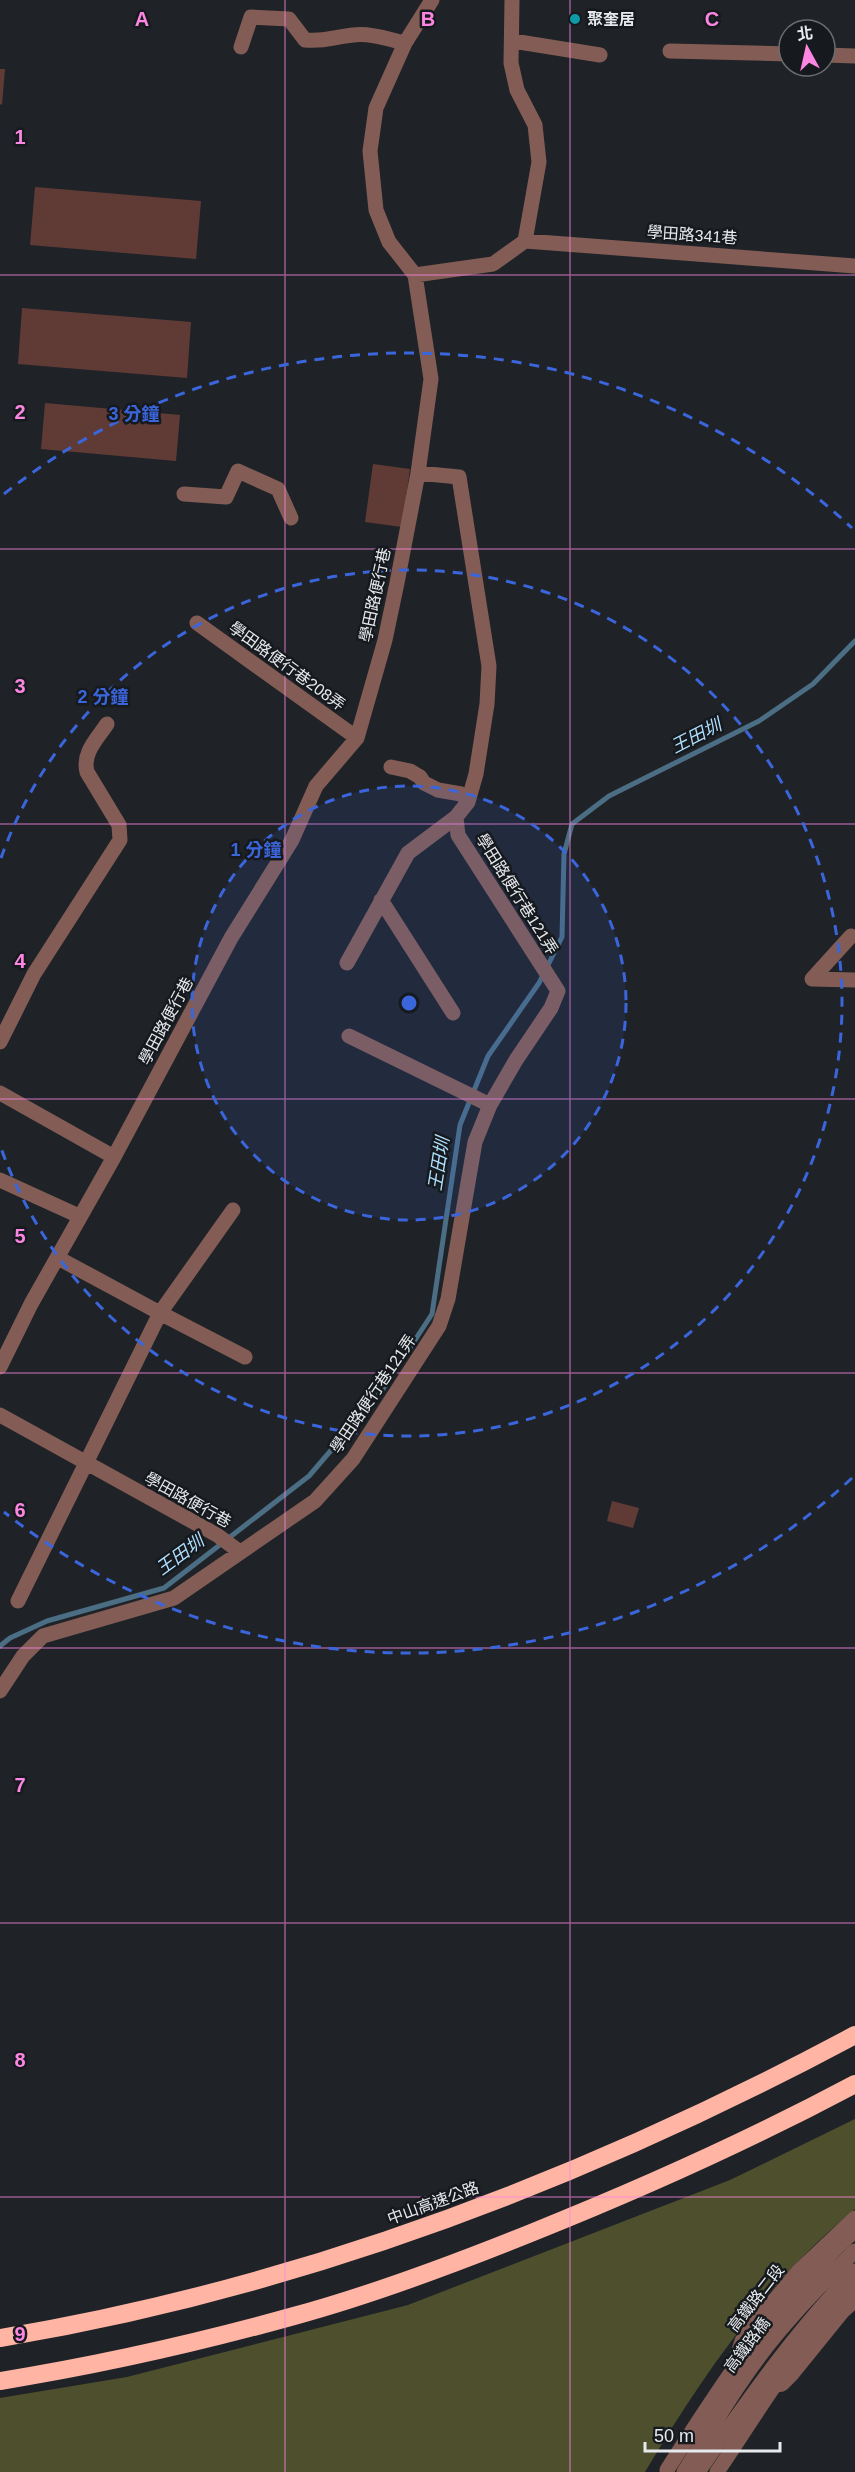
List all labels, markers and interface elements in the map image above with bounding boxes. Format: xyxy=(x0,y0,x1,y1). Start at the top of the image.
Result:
text: A xyxy=(135,8,149,30)
text: B xyxy=(421,8,435,30)
text: C xyxy=(705,8,719,30)
place label: 聚奎居 xyxy=(587,11,635,28)
marker: 聚奎居 xyxy=(568,12,582,26)
north arrow xyxy=(777,18,837,78)
text: 北 xyxy=(796,24,814,43)
text: 1 xyxy=(14,126,26,148)
street label: 學田路341巷 xyxy=(646,223,738,247)
text: 2 xyxy=(14,401,26,423)
text: 3 分鐘 xyxy=(108,404,160,424)
street label: 學田路便行巷 xyxy=(357,546,393,644)
street label: 學田路便行巷208弄 xyxy=(226,618,348,714)
text: 3 xyxy=(14,675,26,697)
text: 2 分鐘 xyxy=(77,687,129,707)
water label: 王田圳 xyxy=(667,713,727,757)
street label: 學田路便行巷121弄 xyxy=(473,831,561,957)
text: 1 分鐘 xyxy=(230,840,282,860)
text: 4 xyxy=(14,950,26,972)
street label: 學田路便行巷 xyxy=(136,975,196,1067)
centre of rings xyxy=(399,993,419,1013)
water label: 王田圳 xyxy=(425,1133,454,1192)
text: 5 xyxy=(14,1225,26,1247)
street label: 學田路便行巷121弄 xyxy=(327,1332,419,1456)
street label: 學田路便行巷 xyxy=(142,1469,234,1531)
text: 6 xyxy=(14,1499,26,1521)
water label: 王田圳 xyxy=(152,1529,210,1579)
text: 7 xyxy=(14,1774,26,1796)
text: 8 xyxy=(14,2049,26,2071)
street label: 中山高速公路 xyxy=(385,2179,481,2227)
street label: 高鐵路二段 xyxy=(725,2261,787,2335)
street label: 高鐵路橋 xyxy=(721,2314,773,2376)
text: 9 xyxy=(14,2323,26,2345)
scale bar xyxy=(645,2415,780,2453)
text: 50 m xyxy=(654,2426,694,2446)

